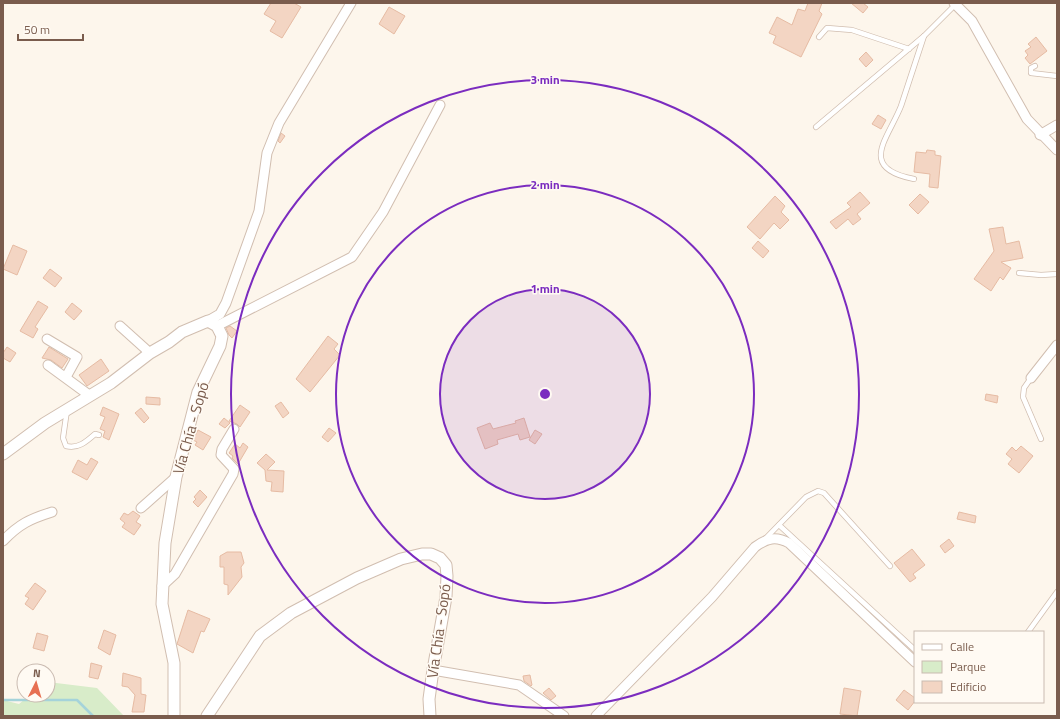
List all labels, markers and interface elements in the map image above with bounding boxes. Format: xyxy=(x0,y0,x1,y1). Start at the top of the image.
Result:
scale bar xyxy=(18,16,83,42)
text: 50 m xyxy=(24,20,50,39)
text: 3 min xyxy=(530,70,560,89)
text: 2 min xyxy=(530,175,560,194)
text: 1 min xyxy=(530,279,560,298)
street label: Vía Chía - Sopó xyxy=(166,379,215,477)
centre of rings xyxy=(538,387,552,401)
street label: Vía Chía - Sopó xyxy=(421,582,457,680)
legend xyxy=(914,631,1044,703)
text: Calle xyxy=(950,637,974,656)
text: Parque xyxy=(950,657,986,676)
north arrow xyxy=(16,663,56,703)
text: N xyxy=(32,665,41,681)
text: Edificio xyxy=(950,677,986,696)

